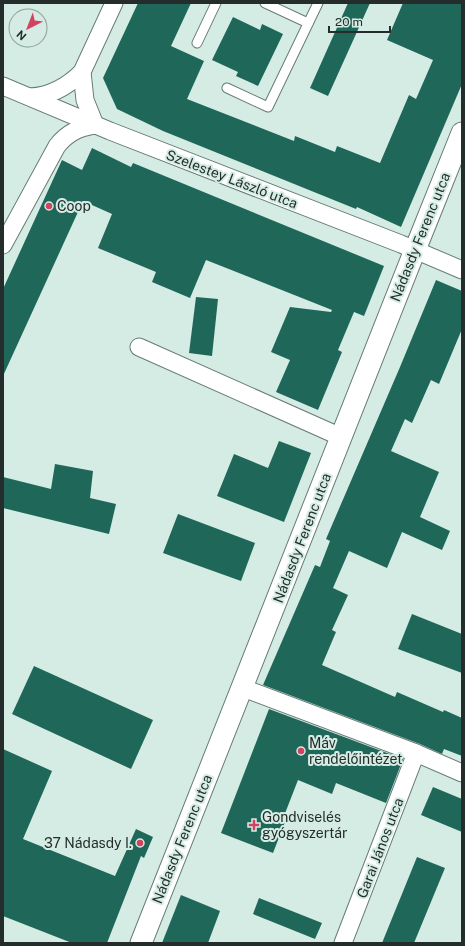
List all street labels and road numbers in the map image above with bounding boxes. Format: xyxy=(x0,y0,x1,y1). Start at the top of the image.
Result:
street label: Szelestey László utca xyxy=(164,147,300,211)
street label: Nádasdy Ferenc utca xyxy=(387,170,453,304)
street label: Nádasdy Ferenc utca xyxy=(270,471,334,605)
street label: Nádasdy Ferenc utca xyxy=(149,772,215,906)
street label: Garai János utca xyxy=(354,796,406,900)

